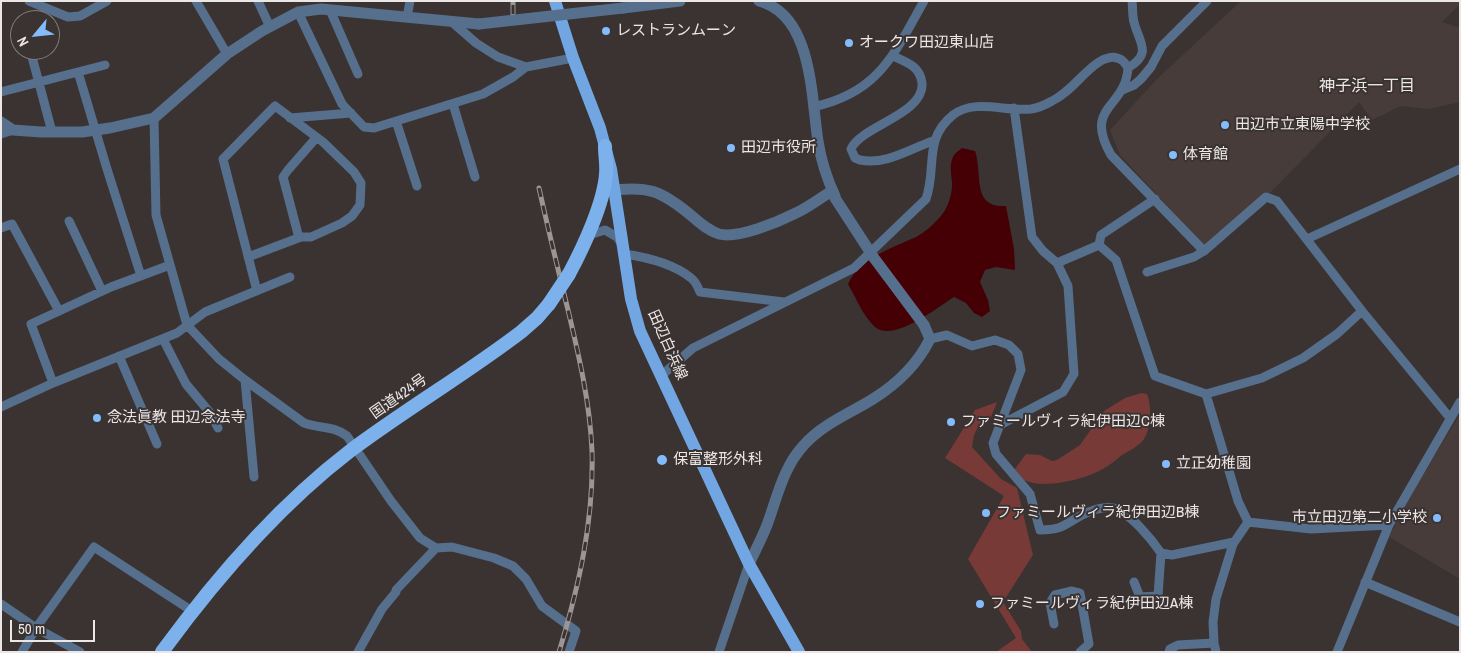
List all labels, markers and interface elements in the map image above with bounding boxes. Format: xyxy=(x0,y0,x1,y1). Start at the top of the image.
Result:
north arrow xyxy=(10,10,60,60)
place label: レストランムーン xyxy=(616,22,736,40)
marker: レストランムーン xyxy=(600,25,612,37)
text: N xyxy=(13,34,33,49)
place label: オークワ田辺東山店 xyxy=(859,34,994,52)
marker: オークワ田辺東山店 xyxy=(843,37,855,49)
district label: 神子浜一丁目 xyxy=(1319,77,1415,97)
place label: 田辺市立東陽中学校 xyxy=(1235,116,1370,134)
marker: 田辺市立東陽中学校 xyxy=(1219,119,1231,131)
place label: 田辺市役所 xyxy=(741,139,816,157)
marker: 田辺市役所 xyxy=(725,142,737,154)
place label: 体育館 xyxy=(1183,146,1228,164)
marker: 体育館 xyxy=(1167,149,1179,161)
street label: 田辺白浜線 xyxy=(644,307,690,383)
street label: 国道424号 xyxy=(367,371,431,423)
place label: 念法眞教 田辺念法寺 xyxy=(107,409,245,427)
marker: 念法眞教 田辺念法寺 xyxy=(91,412,103,424)
place label: ファミールヴィラ紀伊田辺C棟 xyxy=(961,413,1165,431)
marker: ファミールヴィラ紀伊田辺C棟 xyxy=(945,416,957,428)
place label: 保富整形外科 xyxy=(673,451,763,469)
marker: 保富整形外科 xyxy=(655,453,669,467)
place label: 立正幼稚園 xyxy=(1176,455,1251,473)
marker: 立正幼稚園 xyxy=(1160,458,1172,470)
place label: ファミールヴィラ紀伊田辺B棟 xyxy=(996,504,1199,522)
marker: ファミールヴィラ紀伊田辺B棟 xyxy=(980,507,992,519)
place label: 市立田辺第二小学校 xyxy=(1292,509,1427,527)
marker: 市立田辺第二小学校 xyxy=(1431,512,1443,524)
place label: ファミールヴィラ紀伊田辺A棟 xyxy=(990,595,1193,613)
marker: ファミールヴィラ紀伊田辺A棟 xyxy=(974,598,986,610)
scale bar xyxy=(12,610,98,642)
text: 50 m xyxy=(18,618,45,639)

